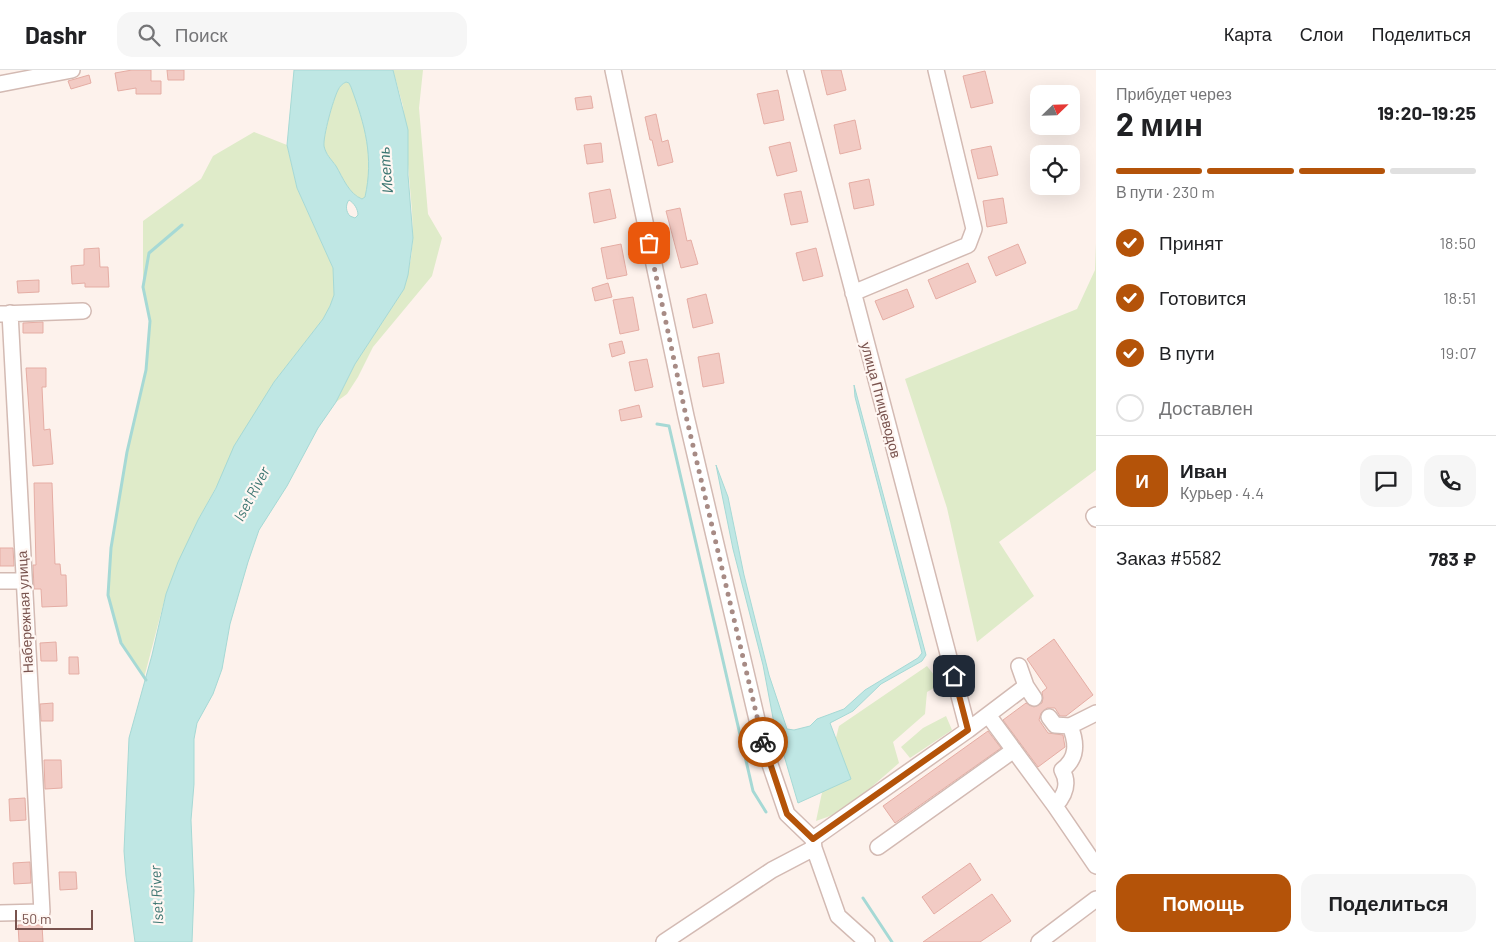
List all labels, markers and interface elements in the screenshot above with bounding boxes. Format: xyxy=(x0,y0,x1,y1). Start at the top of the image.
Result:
search box xyxy=(117,12,467,57)
text: Dashr xyxy=(25,20,87,49)
icon: search xyxy=(135,21,163,49)
text: Поиск xyxy=(175,23,227,46)
text: Карта xyxy=(1224,23,1272,45)
text: Слои xyxy=(1300,23,1344,45)
text: Поделиться xyxy=(1372,23,1471,45)
text: Прибудет через xyxy=(1116,84,1232,103)
north arrow xyxy=(1030,85,1080,135)
map controls xyxy=(1030,85,1080,195)
text: 19:20–19:25 xyxy=(1377,101,1476,124)
text: 2 мин xyxy=(1116,104,1203,142)
button: locate xyxy=(1030,145,1080,195)
water label: Исеть xyxy=(374,146,396,194)
text: В пути · 230 m xyxy=(1116,182,1215,201)
pin xyxy=(628,222,670,264)
icon: bag xyxy=(635,229,663,257)
icon: check xyxy=(1116,229,1144,257)
text: Принят xyxy=(1159,231,1223,254)
text: 18:50 xyxy=(1439,233,1476,252)
icon: check xyxy=(1116,284,1144,312)
text: Готовится xyxy=(1159,286,1246,309)
text: 18:51 xyxy=(1443,288,1476,307)
icon: check xyxy=(1116,339,1144,367)
street label: улица Птицеводов xyxy=(858,340,905,460)
text: В пути xyxy=(1159,341,1215,364)
text: 19:07 xyxy=(1440,343,1476,362)
text: Доставлен xyxy=(1159,396,1253,419)
button: chat xyxy=(1360,455,1412,507)
button: phone xyxy=(1424,455,1476,507)
text: Иван xyxy=(1180,459,1227,482)
water label: Iset River xyxy=(229,463,273,524)
text: И xyxy=(1135,469,1149,492)
text: Курьер · 4.4 xyxy=(1180,483,1264,502)
text: Заказ #5582 xyxy=(1116,546,1222,569)
text: 783 ₽ xyxy=(1429,547,1476,570)
street label: Набережная улица xyxy=(13,550,36,674)
pin xyxy=(933,655,975,697)
icon: home xyxy=(940,662,968,690)
courier xyxy=(738,717,788,767)
icon: bike xyxy=(749,728,777,756)
water label: Iset River xyxy=(145,864,167,925)
button: Помощь xyxy=(1116,874,1291,932)
button: Поделиться xyxy=(1301,874,1476,932)
scale bar xyxy=(15,907,92,930)
text: 50 m xyxy=(22,910,51,927)

